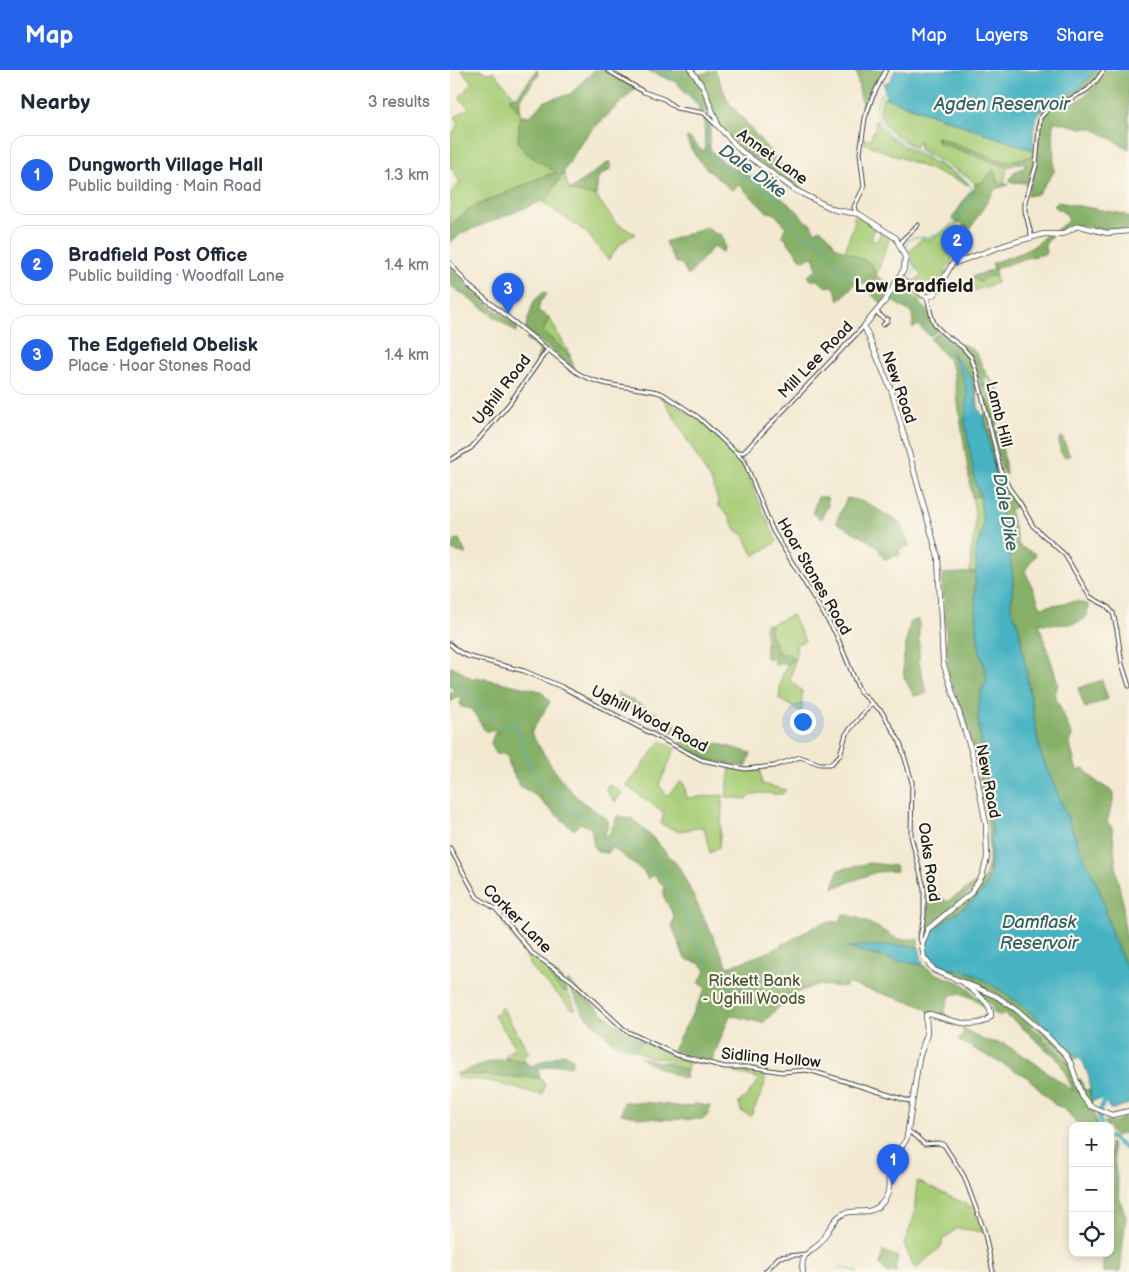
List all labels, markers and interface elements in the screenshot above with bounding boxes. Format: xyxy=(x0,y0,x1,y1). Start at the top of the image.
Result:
text: Map xyxy=(25,21,73,50)
text: Map xyxy=(911,25,947,46)
text: Layers xyxy=(975,25,1028,46)
text: Share xyxy=(1056,25,1104,46)
text: Nearby xyxy=(20,90,90,115)
text: 3 results xyxy=(368,93,430,112)
water label: Agden Reservoir xyxy=(933,94,1071,115)
street label: Annet Lane xyxy=(733,125,812,190)
water label: Dale Dike xyxy=(715,140,791,203)
text: Dungworth Village Hall xyxy=(68,154,263,177)
text: 1 xyxy=(34,166,40,185)
text: 1.3 km xyxy=(384,166,429,185)
text: Public building · Main Road xyxy=(68,177,261,196)
pin: 2 xyxy=(941,225,973,266)
text: Bradfield Post Office xyxy=(68,244,247,267)
text: 2 xyxy=(32,256,42,275)
text: 1.4 km xyxy=(385,256,429,275)
text: Public building · Woodfall Lane xyxy=(68,267,284,286)
pin: 3 xyxy=(492,273,524,314)
district label: Low Bradfield xyxy=(854,275,974,298)
street label: Mill Lee Road xyxy=(775,318,858,403)
text: The Edgefield Obelisk xyxy=(68,334,258,357)
text: 3 xyxy=(32,346,42,365)
text: 1.4 km xyxy=(385,346,429,365)
street label: New Road xyxy=(877,349,920,426)
street label: Ughill Road xyxy=(469,351,535,429)
text: Place · Hoar Stones Road xyxy=(68,357,251,376)
street label: Lamb Hill xyxy=(981,380,1016,449)
water label: Dale Dike xyxy=(988,472,1023,553)
street label: Hoar Stones Road xyxy=(772,515,855,639)
street label: Ughill Wood Road xyxy=(588,682,711,757)
your location xyxy=(790,709,816,735)
street label: New Road xyxy=(971,743,1004,820)
street label: Oaks Road xyxy=(914,821,943,903)
street label: Corker Lane xyxy=(479,881,556,958)
water label: Damflask Reservoir xyxy=(1000,912,1080,954)
park label: Rickett Bank - Ughill Woods xyxy=(703,972,805,1009)
street label: Sidling Hollow xyxy=(720,1045,822,1072)
map controls xyxy=(1069,1122,1114,1257)
button: + xyxy=(1069,1122,1114,1167)
pin: 1 xyxy=(877,1144,909,1185)
button: − xyxy=(1069,1167,1114,1212)
button: locate xyxy=(1069,1212,1114,1257)

